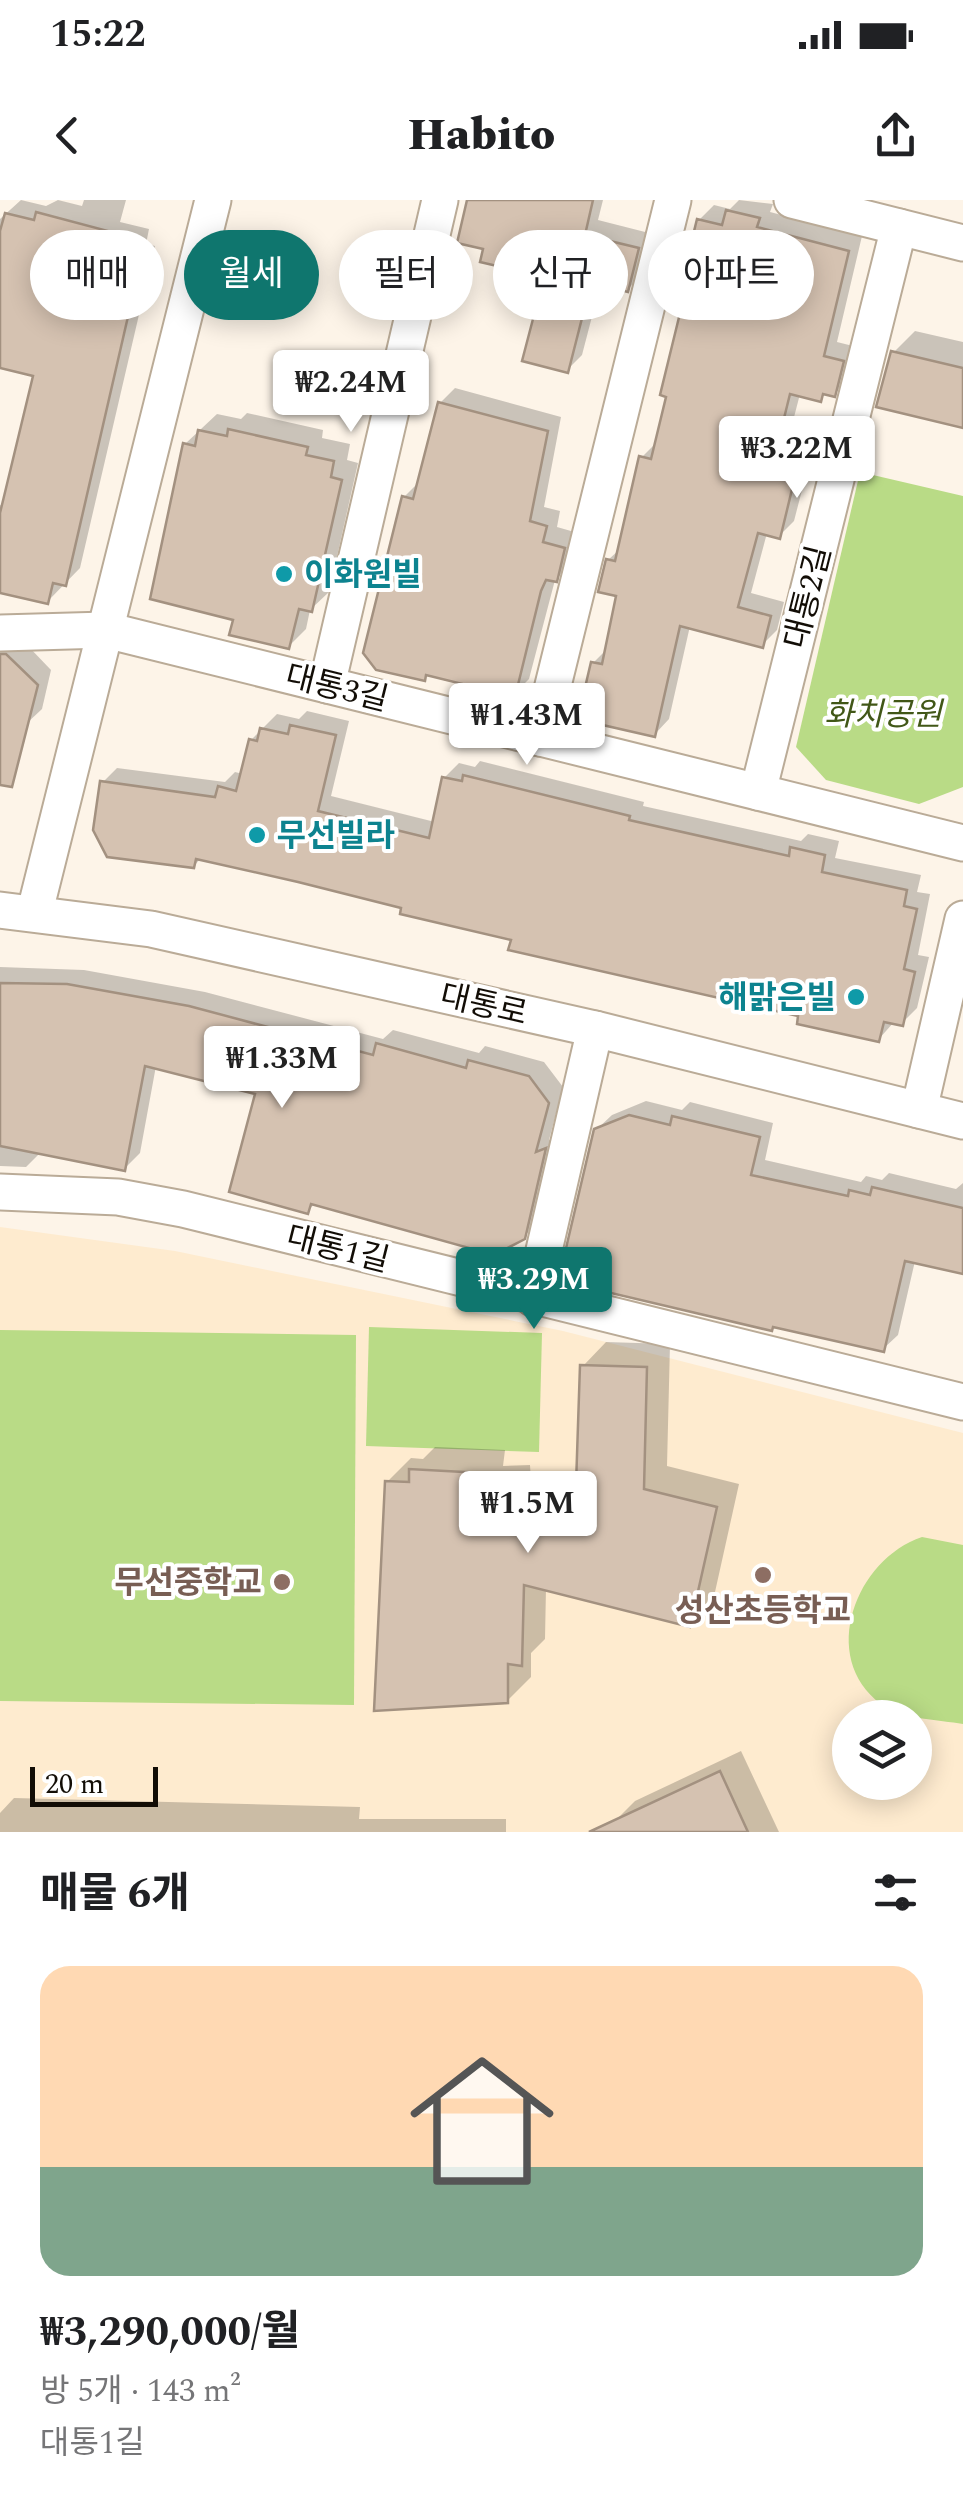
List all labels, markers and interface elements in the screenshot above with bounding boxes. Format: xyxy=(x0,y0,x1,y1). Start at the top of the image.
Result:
text: 15:22 xyxy=(50,6,145,64)
text: Habito xyxy=(408,101,555,170)
icon: back xyxy=(40,108,95,163)
icon: share xyxy=(868,108,923,163)
chip: 매매 xyxy=(30,230,164,320)
chip: 월세 xyxy=(184,230,319,320)
chip: 필터 xyxy=(339,230,473,320)
chip: 신규 xyxy=(493,230,628,320)
chip: 아파트 xyxy=(648,230,814,320)
pin: ₩2.24M xyxy=(270,350,432,435)
text: ₩2.24M xyxy=(295,358,407,407)
pin: ₩3.22M xyxy=(716,416,878,501)
text: ₩3.22M xyxy=(741,424,853,473)
street label: 대통2길 xyxy=(772,541,845,654)
place label: 이화원빌 xyxy=(304,551,422,600)
marker: 이화원빌 xyxy=(273,563,295,585)
street label: 대통3길 xyxy=(280,652,393,725)
pin: ₩1.43M xyxy=(446,683,608,768)
text: ₩1.43M xyxy=(471,691,583,740)
park label: 화치공원 xyxy=(824,691,944,740)
place label: 무선빌라 xyxy=(277,812,395,861)
marker: 무선빌라 xyxy=(246,824,268,846)
street label: 대통로 xyxy=(435,972,532,1039)
place label: 해맑은빌 xyxy=(718,974,836,1023)
marker: 해맑은빌 xyxy=(845,986,867,1008)
pin: ₩1.33M xyxy=(201,1026,363,1111)
text: ₩1.33M xyxy=(226,1034,338,1083)
street label: 대통1길 xyxy=(281,1213,394,1286)
pin: ₩3.29M xyxy=(453,1247,615,1332)
text: ₩3.29M xyxy=(478,1255,590,1304)
pin: ₩1.5M xyxy=(458,1471,598,1556)
text: ₩1.5M xyxy=(481,1479,575,1528)
place label: 무선중학교 xyxy=(115,1559,262,1608)
marker: 성산초등학교 xyxy=(752,1564,774,1586)
marker: 무선중학교 xyxy=(271,1571,293,1593)
place label: 성산초등학교 xyxy=(675,1587,851,1636)
map controls xyxy=(832,1700,932,1800)
button: layers xyxy=(832,1700,932,1800)
scale bar xyxy=(30,1762,158,1806)
text: 20 m xyxy=(45,1763,104,1806)
text: 매물 6개 xyxy=(40,1863,190,1926)
icon: filters xyxy=(868,1865,923,1920)
icon: home xyxy=(392,2031,572,2211)
text: ₩3,290,000/월 xyxy=(40,2301,300,2364)
text: 방 5개 · 143 m² xyxy=(40,2367,241,2416)
text: 대통1길 xyxy=(40,2419,144,2468)

